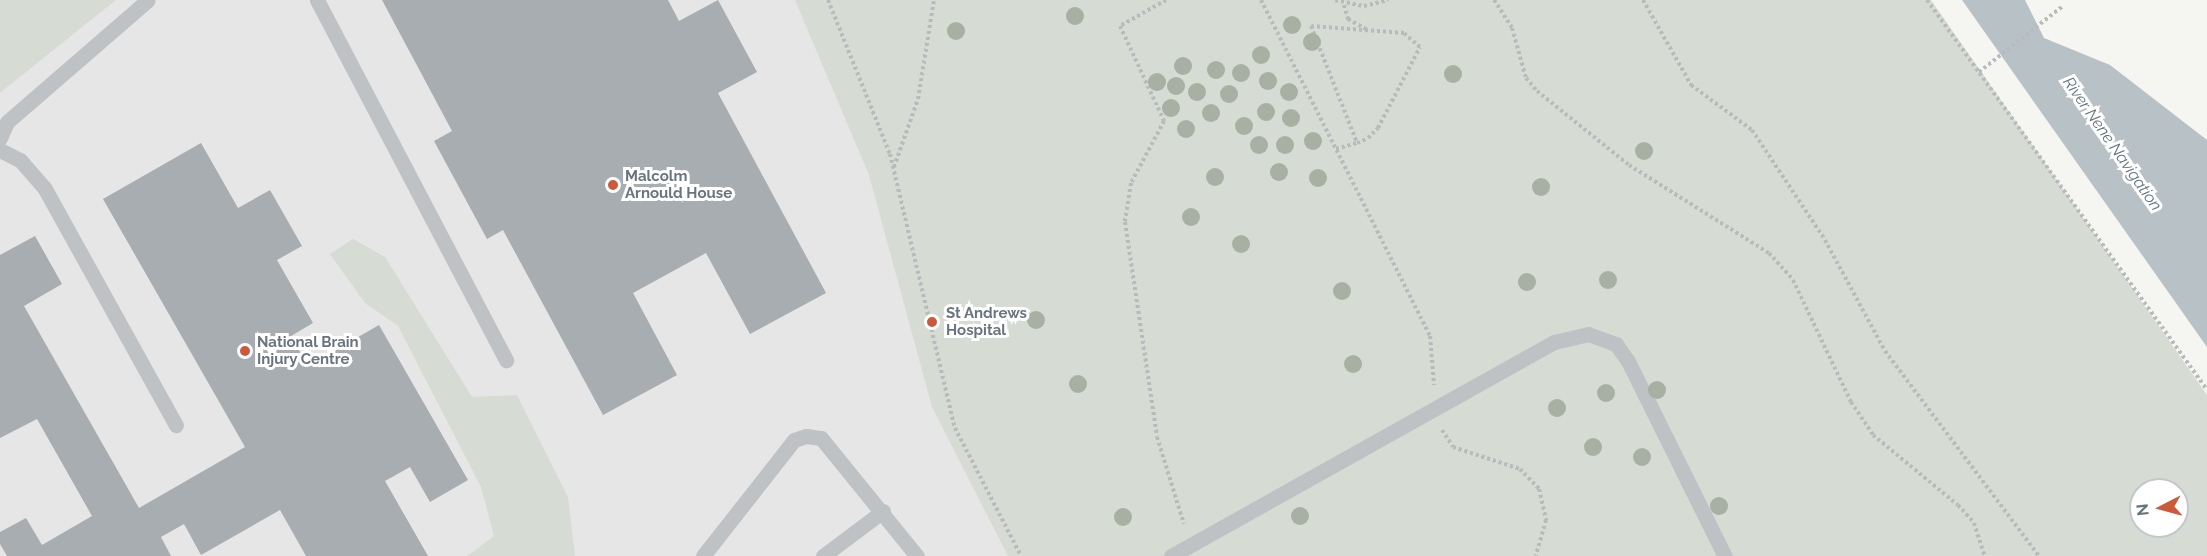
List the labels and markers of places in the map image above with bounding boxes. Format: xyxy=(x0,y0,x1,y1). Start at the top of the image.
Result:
place label: Malcolm Arnould House xyxy=(625,167,732,202)
marker: Malcolm Arnould House xyxy=(606,178,620,192)
place label: St Andrews Hospital xyxy=(946,304,1027,339)
marker: St Andrews Hospital xyxy=(923,313,941,331)
place label: National Brain Injury Centre xyxy=(257,333,359,368)
marker: National Brain Injury Centre xyxy=(238,344,252,358)

